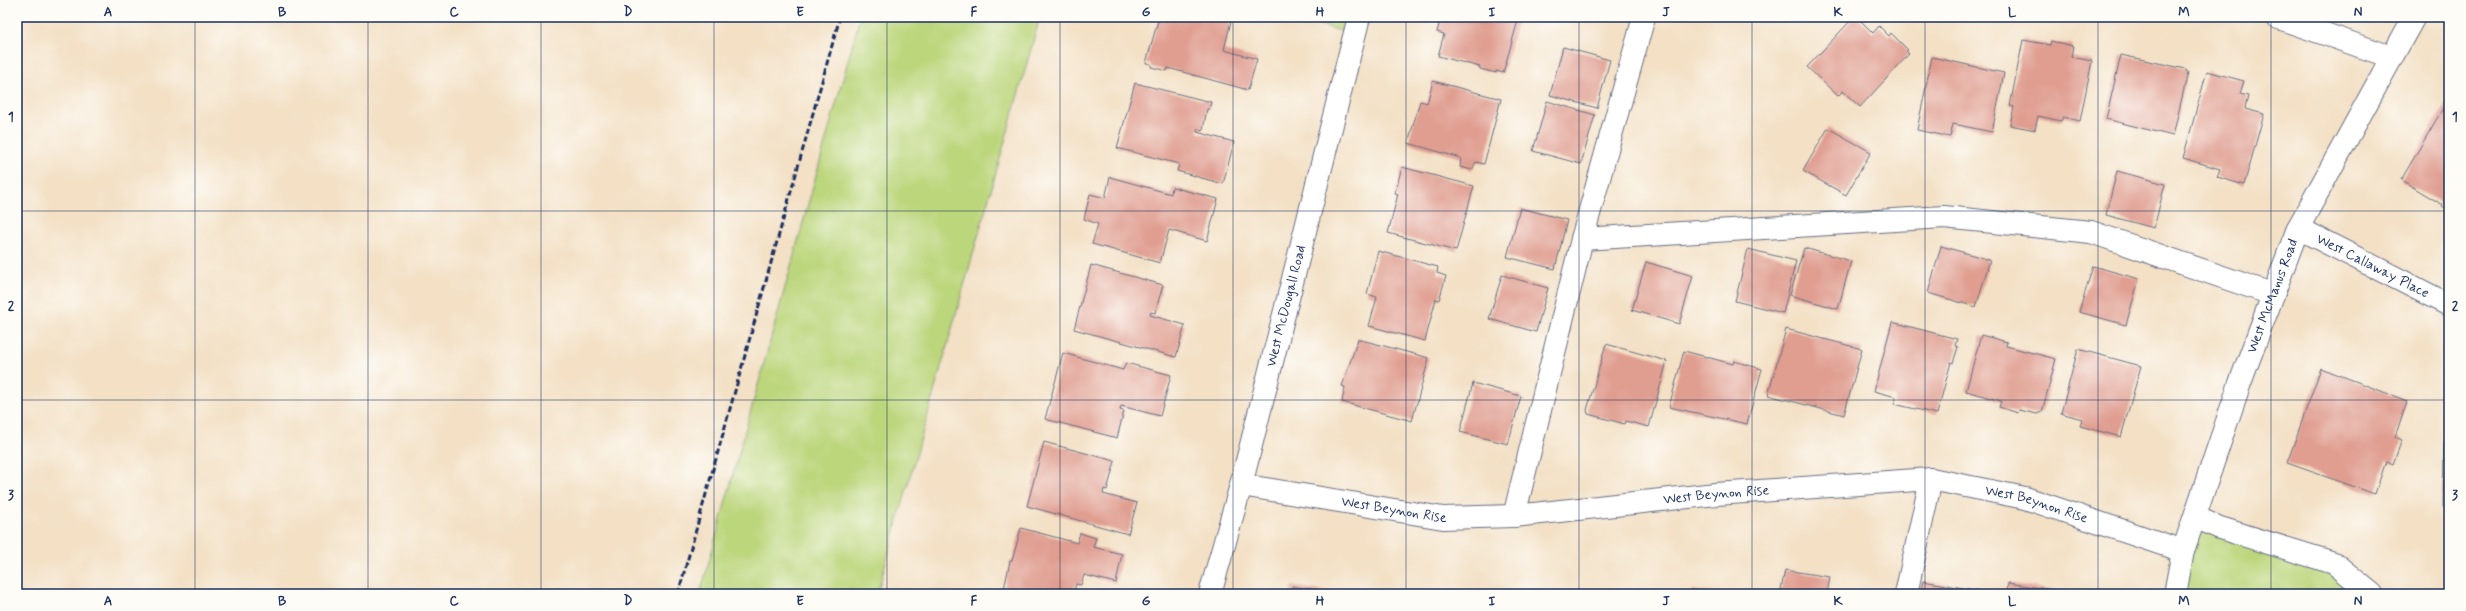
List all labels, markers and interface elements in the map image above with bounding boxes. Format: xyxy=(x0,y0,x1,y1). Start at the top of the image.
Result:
text: A xyxy=(104,4,112,21)
text: B xyxy=(278,4,287,21)
text: C xyxy=(449,4,459,21)
text: D xyxy=(624,4,633,21)
text: E xyxy=(796,4,804,21)
text: F xyxy=(971,4,978,21)
text: G xyxy=(1142,4,1151,21)
text: H xyxy=(1316,4,1325,21)
text: I xyxy=(1489,4,1496,21)
text: J xyxy=(1662,4,1670,21)
text: K xyxy=(1833,4,1843,21)
text: L xyxy=(2008,4,2017,21)
text: M xyxy=(2178,4,2190,21)
text: N xyxy=(2354,4,2363,21)
text: 1 xyxy=(8,109,14,126)
text: 1 xyxy=(2452,109,2458,126)
street label: West Callaway Place xyxy=(2313,230,2432,302)
street label: West McManus Road xyxy=(2243,236,2302,356)
street label: West McDougall Road xyxy=(1262,243,1310,369)
text: 2 xyxy=(8,298,15,315)
text: 2 xyxy=(2452,298,2459,315)
street label: West Beynon Rise xyxy=(1662,481,1770,509)
street label: West Beynon Rise xyxy=(1984,481,2090,528)
text: 3 xyxy=(8,487,14,504)
text: 3 xyxy=(2452,487,2458,504)
street label: West Beynon Rise xyxy=(1340,493,1447,527)
text: A xyxy=(104,593,112,610)
text: B xyxy=(278,593,287,610)
text: C xyxy=(449,593,459,610)
text: D xyxy=(624,593,633,610)
text: E xyxy=(796,593,804,610)
text: F xyxy=(971,593,978,610)
text: G xyxy=(1142,593,1151,610)
text: H xyxy=(1316,593,1325,610)
text: I xyxy=(1489,593,1496,610)
text: J xyxy=(1662,593,1670,610)
text: K xyxy=(1833,593,1843,610)
text: L xyxy=(2008,593,2017,610)
text: M xyxy=(2178,593,2190,610)
text: N xyxy=(2354,593,2363,610)

